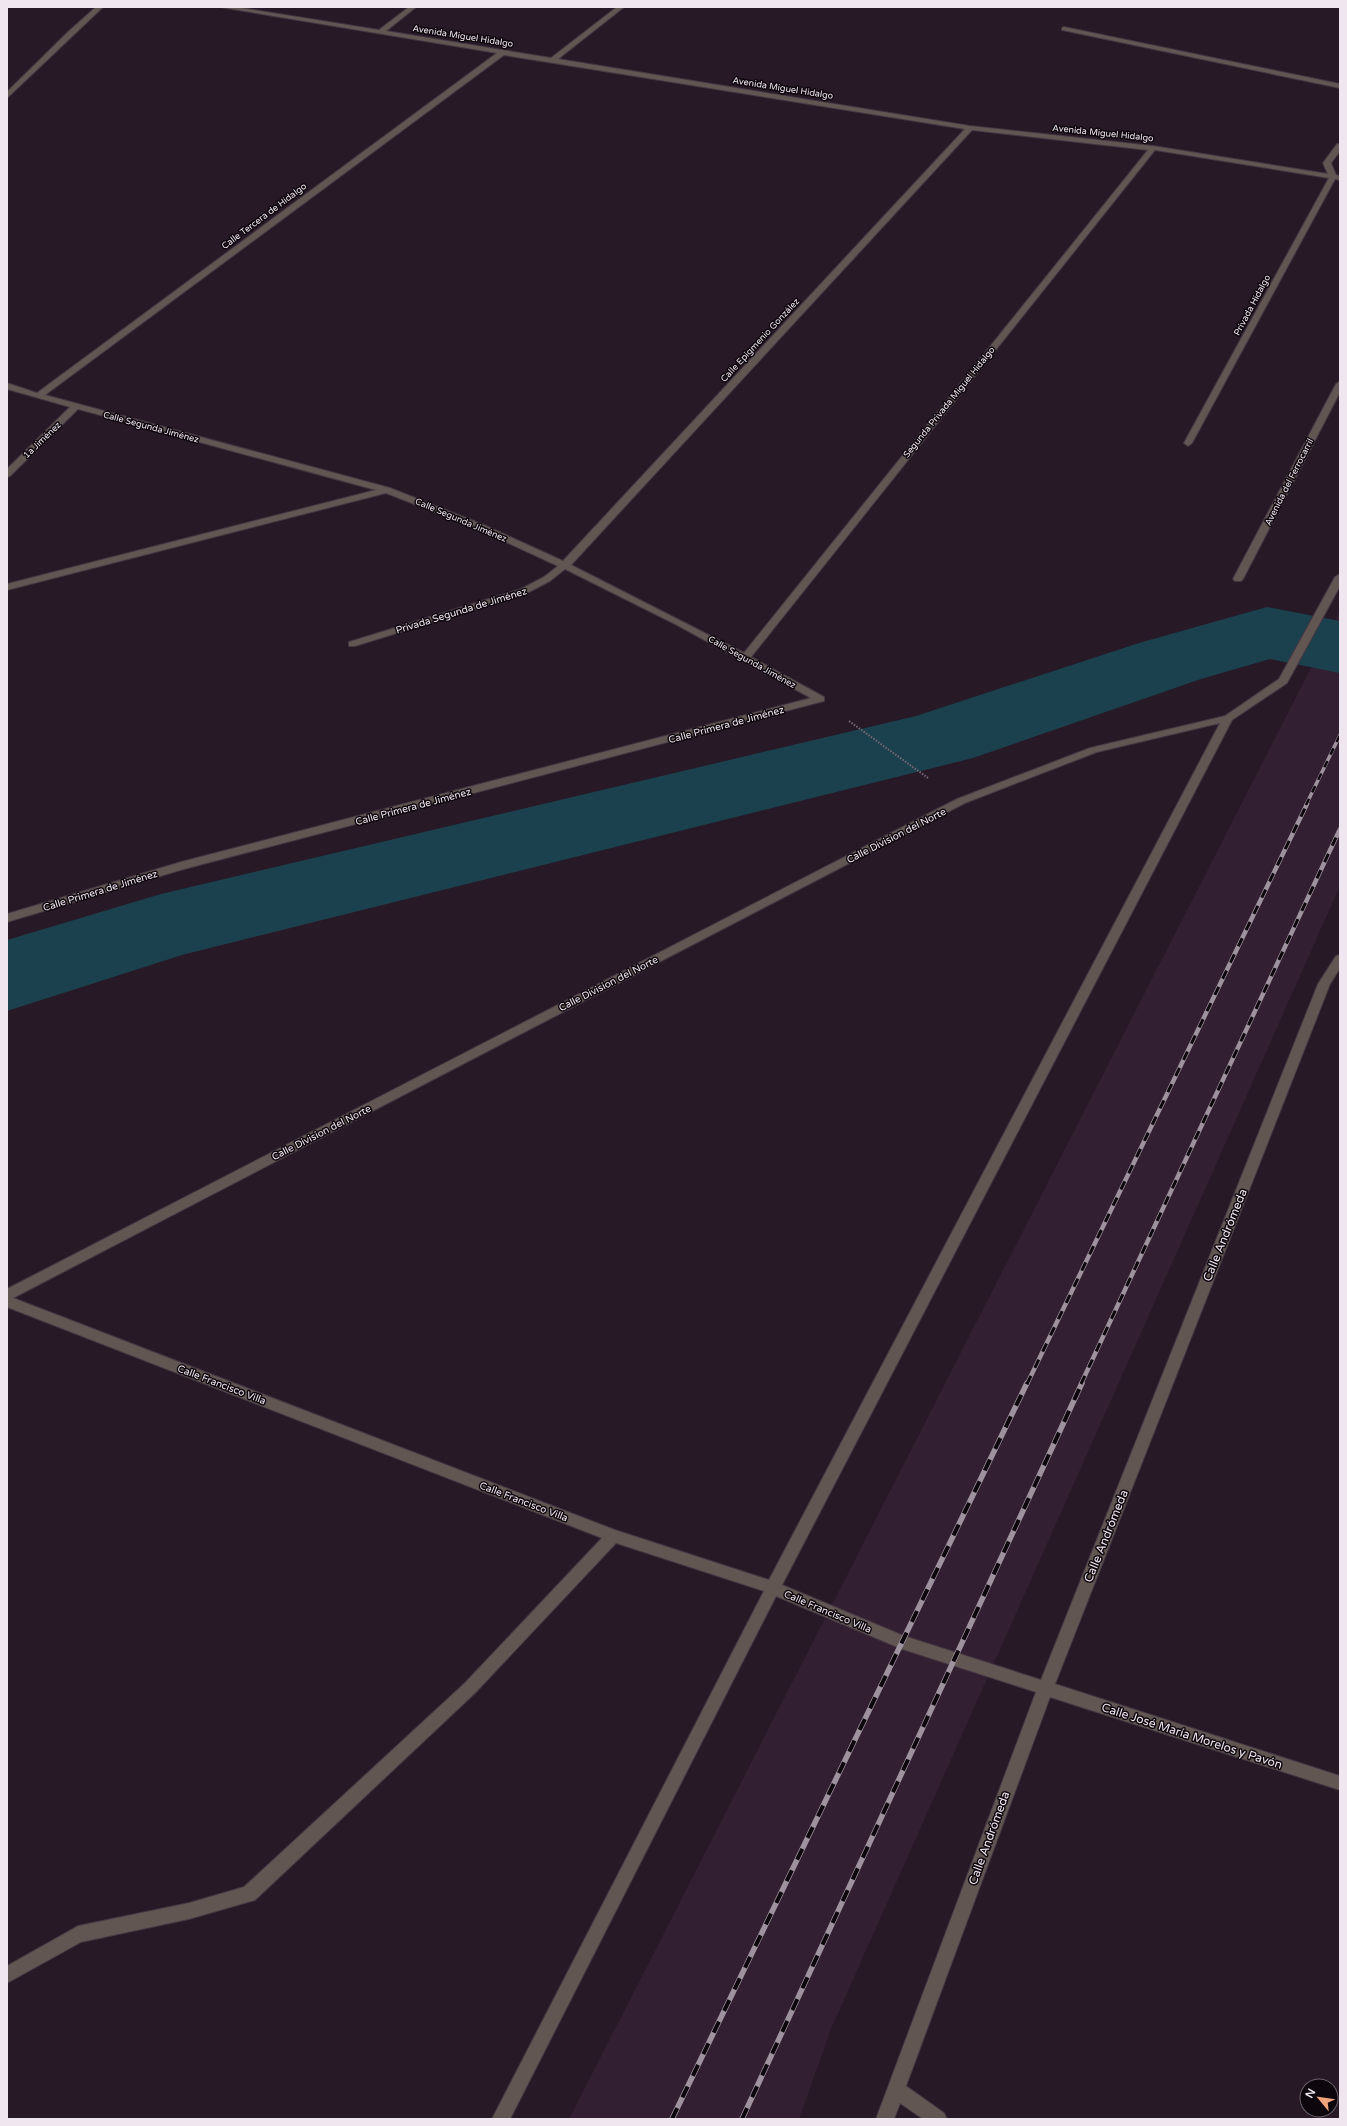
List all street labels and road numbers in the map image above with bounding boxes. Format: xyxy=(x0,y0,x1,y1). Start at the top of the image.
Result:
street label: Avenida Miguel Hidalgo xyxy=(412,23,515,50)
street label: Avenida Miguel Hidalgo xyxy=(732,75,835,102)
street label: Avenida Miguel Hidalgo xyxy=(1052,123,1155,144)
street label: Calle Tercera de Hidalgo xyxy=(220,181,309,252)
street label: Privada Hidalgo xyxy=(1232,272,1273,338)
street label: Calle Epigmenio González xyxy=(719,296,802,385)
street label: Segunda Privada Miguel Hidalgo xyxy=(901,344,998,460)
street label: Calle Segunda Jiménez xyxy=(102,409,200,446)
street label: 1a Jiménez xyxy=(21,419,64,461)
street label: Avenida del Ferrocarril xyxy=(1263,437,1316,527)
street label: Calle Segunda Jiménez xyxy=(413,496,509,545)
street label: Privada Segunda de Jiménez xyxy=(394,585,528,637)
street label: Calle Segunda Jiménez xyxy=(706,634,798,691)
street label: Calle Primera de Jiménez xyxy=(667,704,785,746)
street label: Calle Primera de Jiménez xyxy=(354,786,472,828)
street label: Calle Division del Norte xyxy=(845,805,948,866)
street label: Calle Primera de Jiménez xyxy=(42,868,159,914)
street label: Calle Division del Norte xyxy=(557,953,660,1014)
street label: Calle Division del Norte xyxy=(270,1102,373,1163)
street label: Calle Andrómeda xyxy=(1200,1187,1250,1283)
street label: Calle Francisco Villa xyxy=(176,1363,268,1407)
street label: Calle Francisco Villa xyxy=(478,1480,570,1524)
street label: Calle Andrómeda xyxy=(1081,1488,1131,1584)
street label: Calle Francisco Villa xyxy=(782,1588,873,1636)
street label: Calle José María Morelos y Pavón xyxy=(1100,1700,1284,1772)
street label: Calle Andrómeda xyxy=(966,1789,1012,1887)

